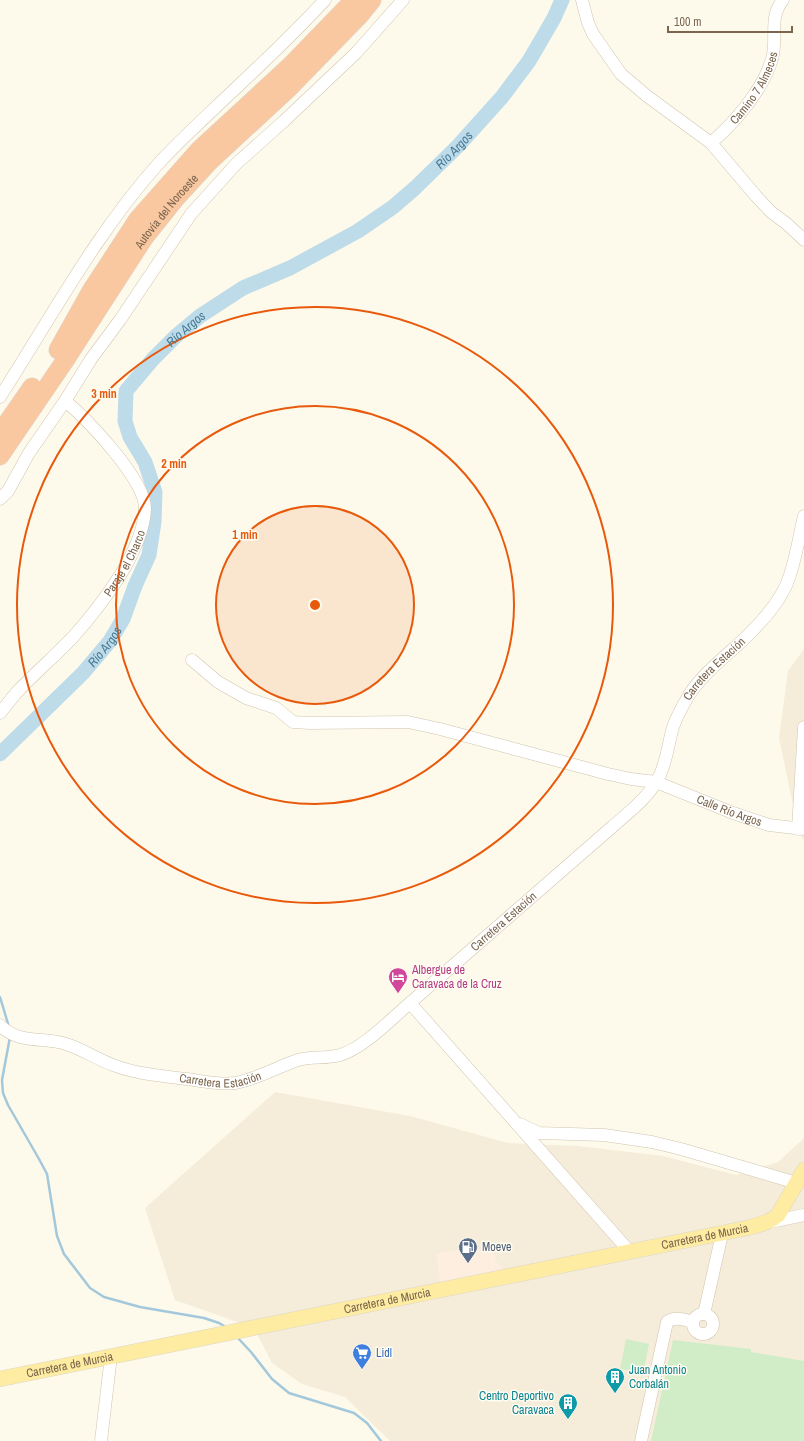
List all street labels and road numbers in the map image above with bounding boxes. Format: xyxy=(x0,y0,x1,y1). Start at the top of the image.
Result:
street label: Camino 7 Almeces xyxy=(726,50,781,128)
street label: Autovía del Noroeste xyxy=(131,171,202,253)
street label: Paraje el Charco xyxy=(100,528,149,600)
street label: Carretera Estación xyxy=(680,634,749,703)
street label: Calle Río Argos xyxy=(694,791,764,830)
street label: Carretera Estación xyxy=(467,888,540,955)
street label: Carretera Estación xyxy=(179,1068,264,1092)
street label: Carretera de Murcia xyxy=(660,1220,750,1253)
street label: Carretera de Murcia xyxy=(342,1284,433,1317)
street label: Carretera de Murcia xyxy=(25,1348,115,1382)

